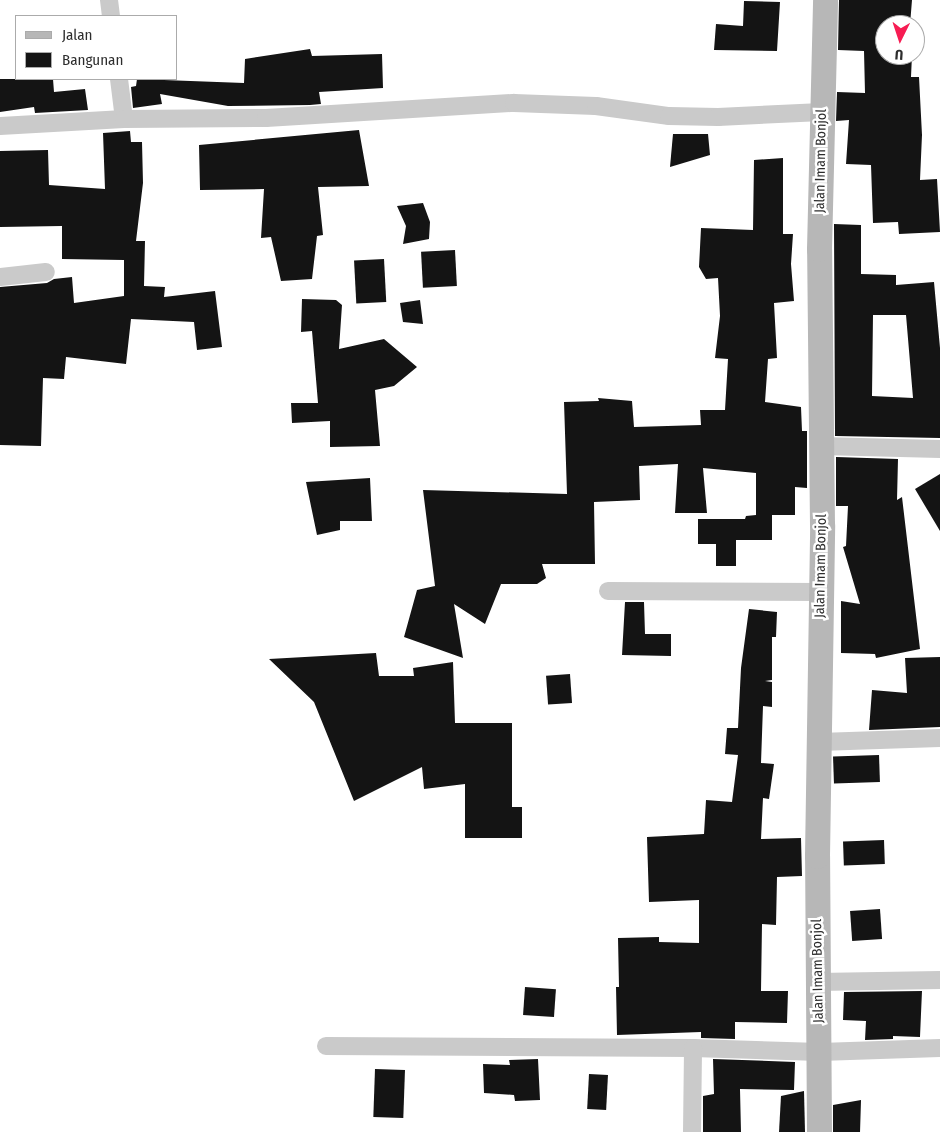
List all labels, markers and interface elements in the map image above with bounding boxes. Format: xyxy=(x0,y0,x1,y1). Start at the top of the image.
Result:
legend xyxy=(15,15,178,80)
north arrow xyxy=(875,15,925,65)
text: Jalan xyxy=(62,26,92,44)
text: U xyxy=(894,46,904,63)
text: Bangunan xyxy=(62,51,123,69)
street label: Jalan Imam Bonjol xyxy=(812,109,830,213)
street label: Jalan Imam Bonjol xyxy=(812,514,830,618)
street label: Jalan Imam Bonjol xyxy=(809,919,827,1023)

